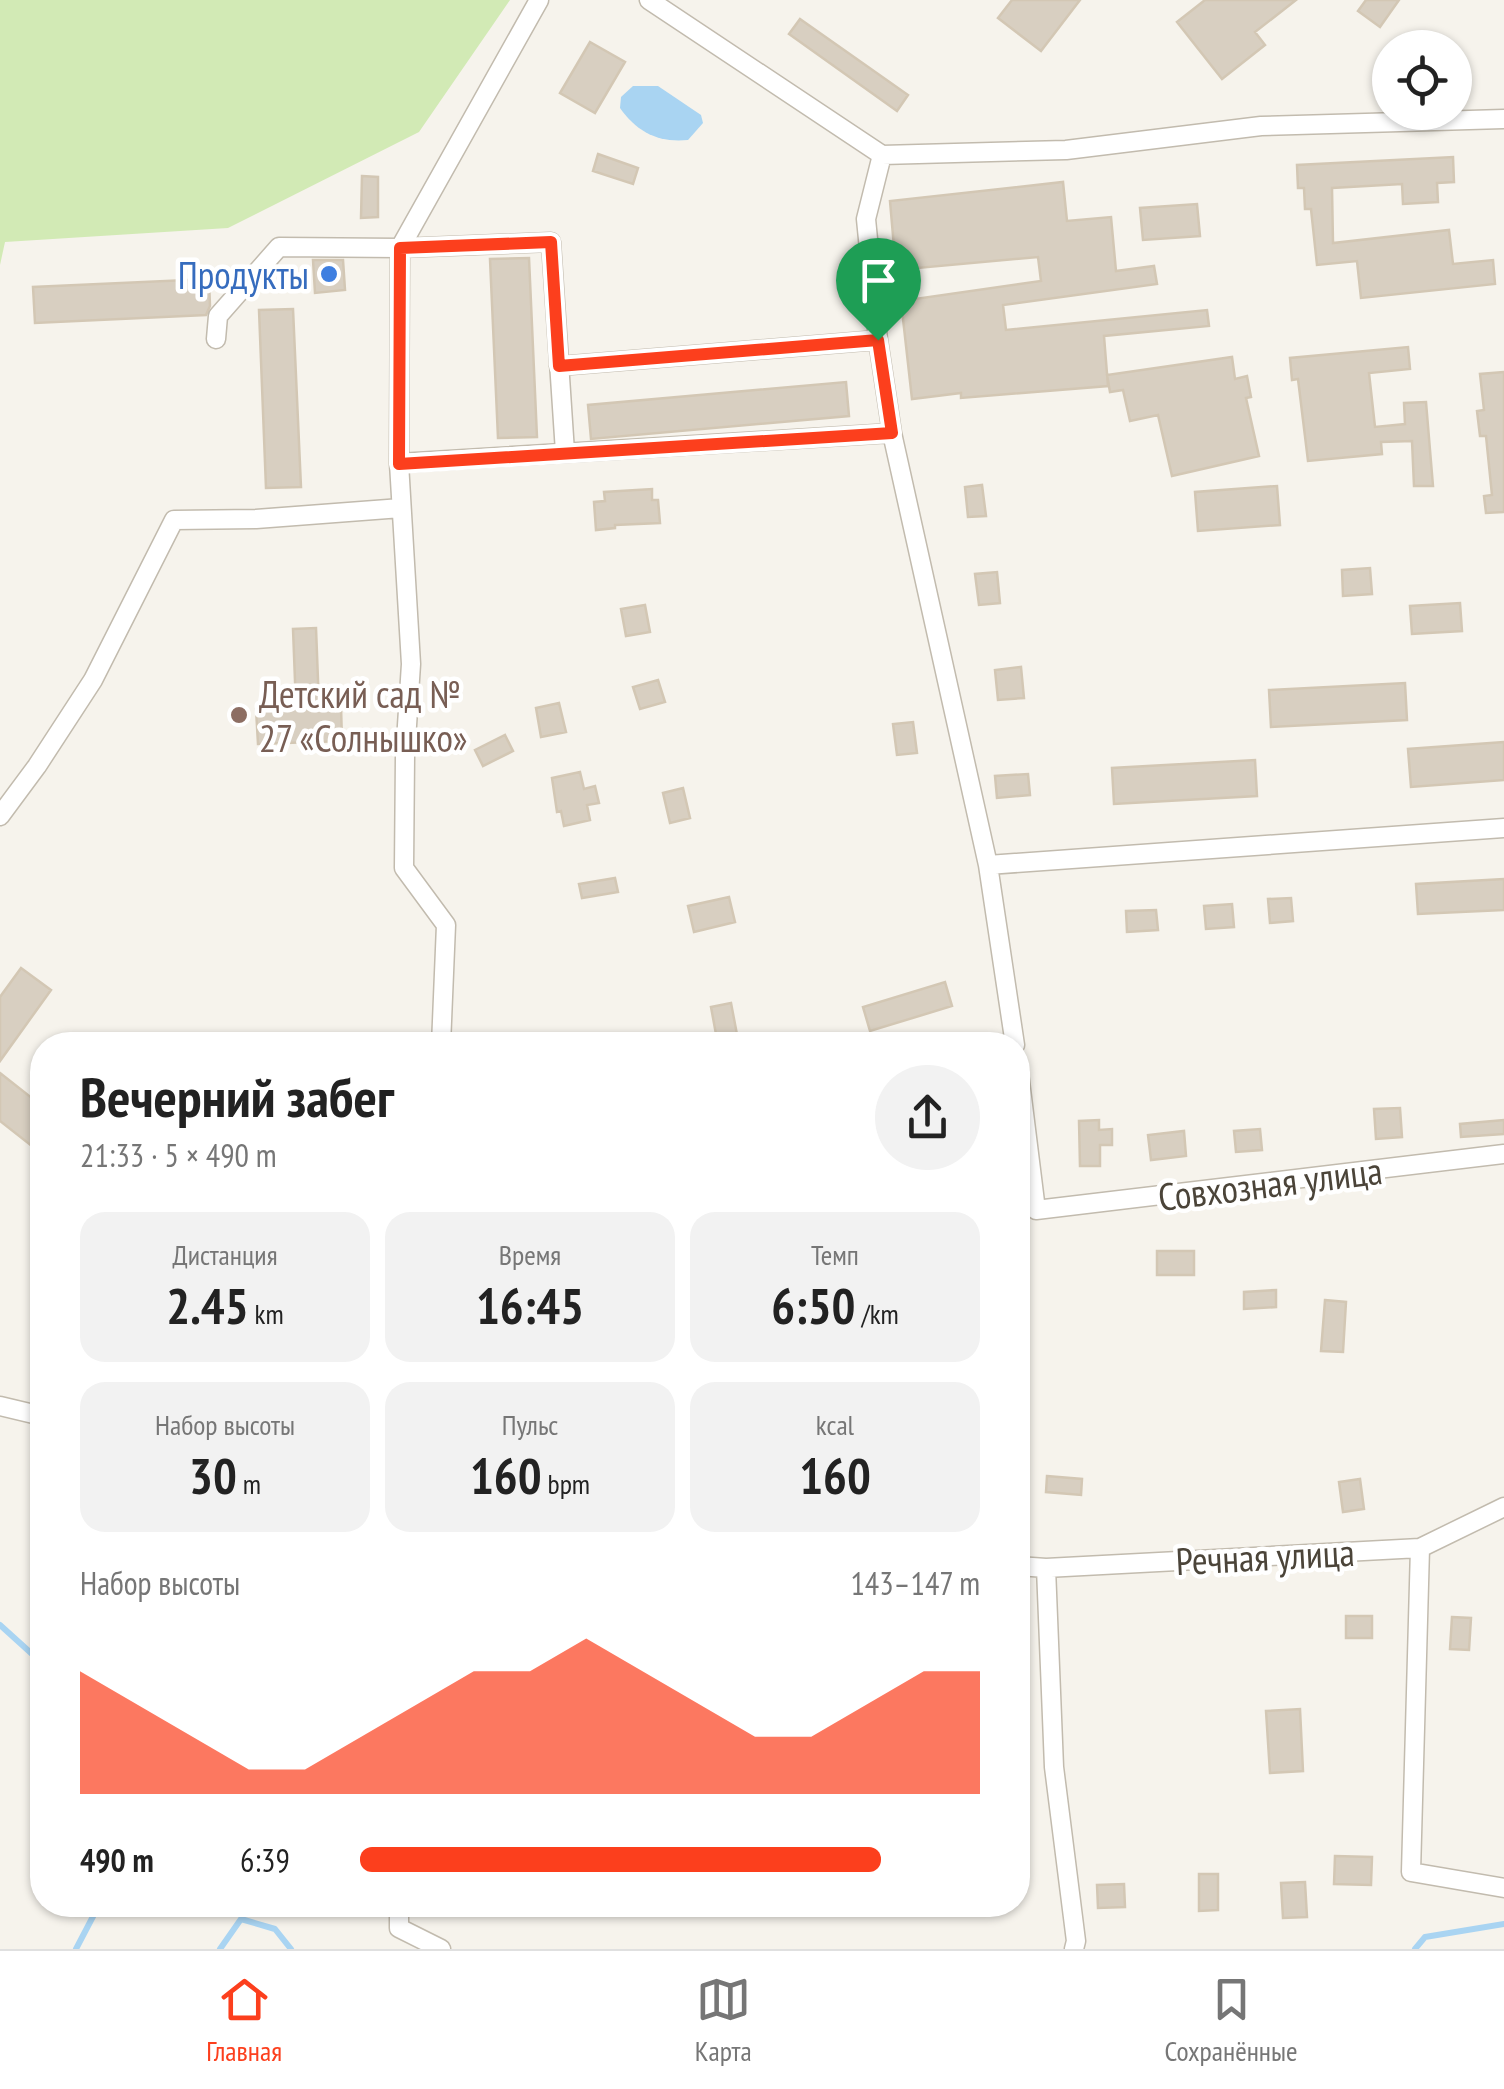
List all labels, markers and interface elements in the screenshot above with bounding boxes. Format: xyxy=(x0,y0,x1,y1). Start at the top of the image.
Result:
map controls xyxy=(1372,30,1472,130)
button: locate xyxy=(1372,30,1472,130)
pin xyxy=(836,238,921,341)
place label: Продукты xyxy=(178,250,309,299)
icon: arrive xyxy=(851,253,906,308)
marker: Продукты xyxy=(318,263,340,285)
place label: Детский сад № 27 «Солнышко» xyxy=(259,669,468,762)
marker: Детский сад № 27 «Солнышко» xyxy=(228,704,250,726)
text: Вечерний забег xyxy=(80,1061,394,1132)
button: share xyxy=(875,1065,980,1170)
text: 21:33 · 5 × 490 m xyxy=(80,1134,277,1176)
street label: Совхозная улица xyxy=(1155,1145,1385,1221)
text: Дистанция xyxy=(173,1236,277,1273)
text: Время xyxy=(499,1236,561,1273)
text: Темп xyxy=(811,1236,859,1273)
text: 2.45 xyxy=(166,1273,249,1338)
text: 16:45 xyxy=(476,1273,584,1338)
text: 6:50 xyxy=(771,1273,855,1338)
text: km xyxy=(249,1295,284,1332)
text: /km xyxy=(855,1295,899,1332)
text: Набор высоты xyxy=(155,1406,295,1443)
text: Пульс xyxy=(502,1406,558,1443)
text: kcal xyxy=(816,1406,854,1443)
text: 30 xyxy=(189,1443,237,1508)
text: 160 xyxy=(470,1443,542,1508)
text: 160 xyxy=(799,1443,871,1508)
text: m xyxy=(237,1465,261,1502)
text: bpm xyxy=(542,1465,590,1502)
street label: Речная улица xyxy=(1174,1527,1356,1585)
text: Набор высоты xyxy=(80,1562,240,1604)
text: 143–147 m xyxy=(850,1562,980,1604)
text: 490 m xyxy=(80,1839,154,1881)
text: 6:39 xyxy=(240,1839,290,1881)
tab: Главная xyxy=(206,1972,282,2069)
tab: Карта xyxy=(695,1972,752,2069)
tab: Сохранённые xyxy=(1164,1972,1298,2069)

